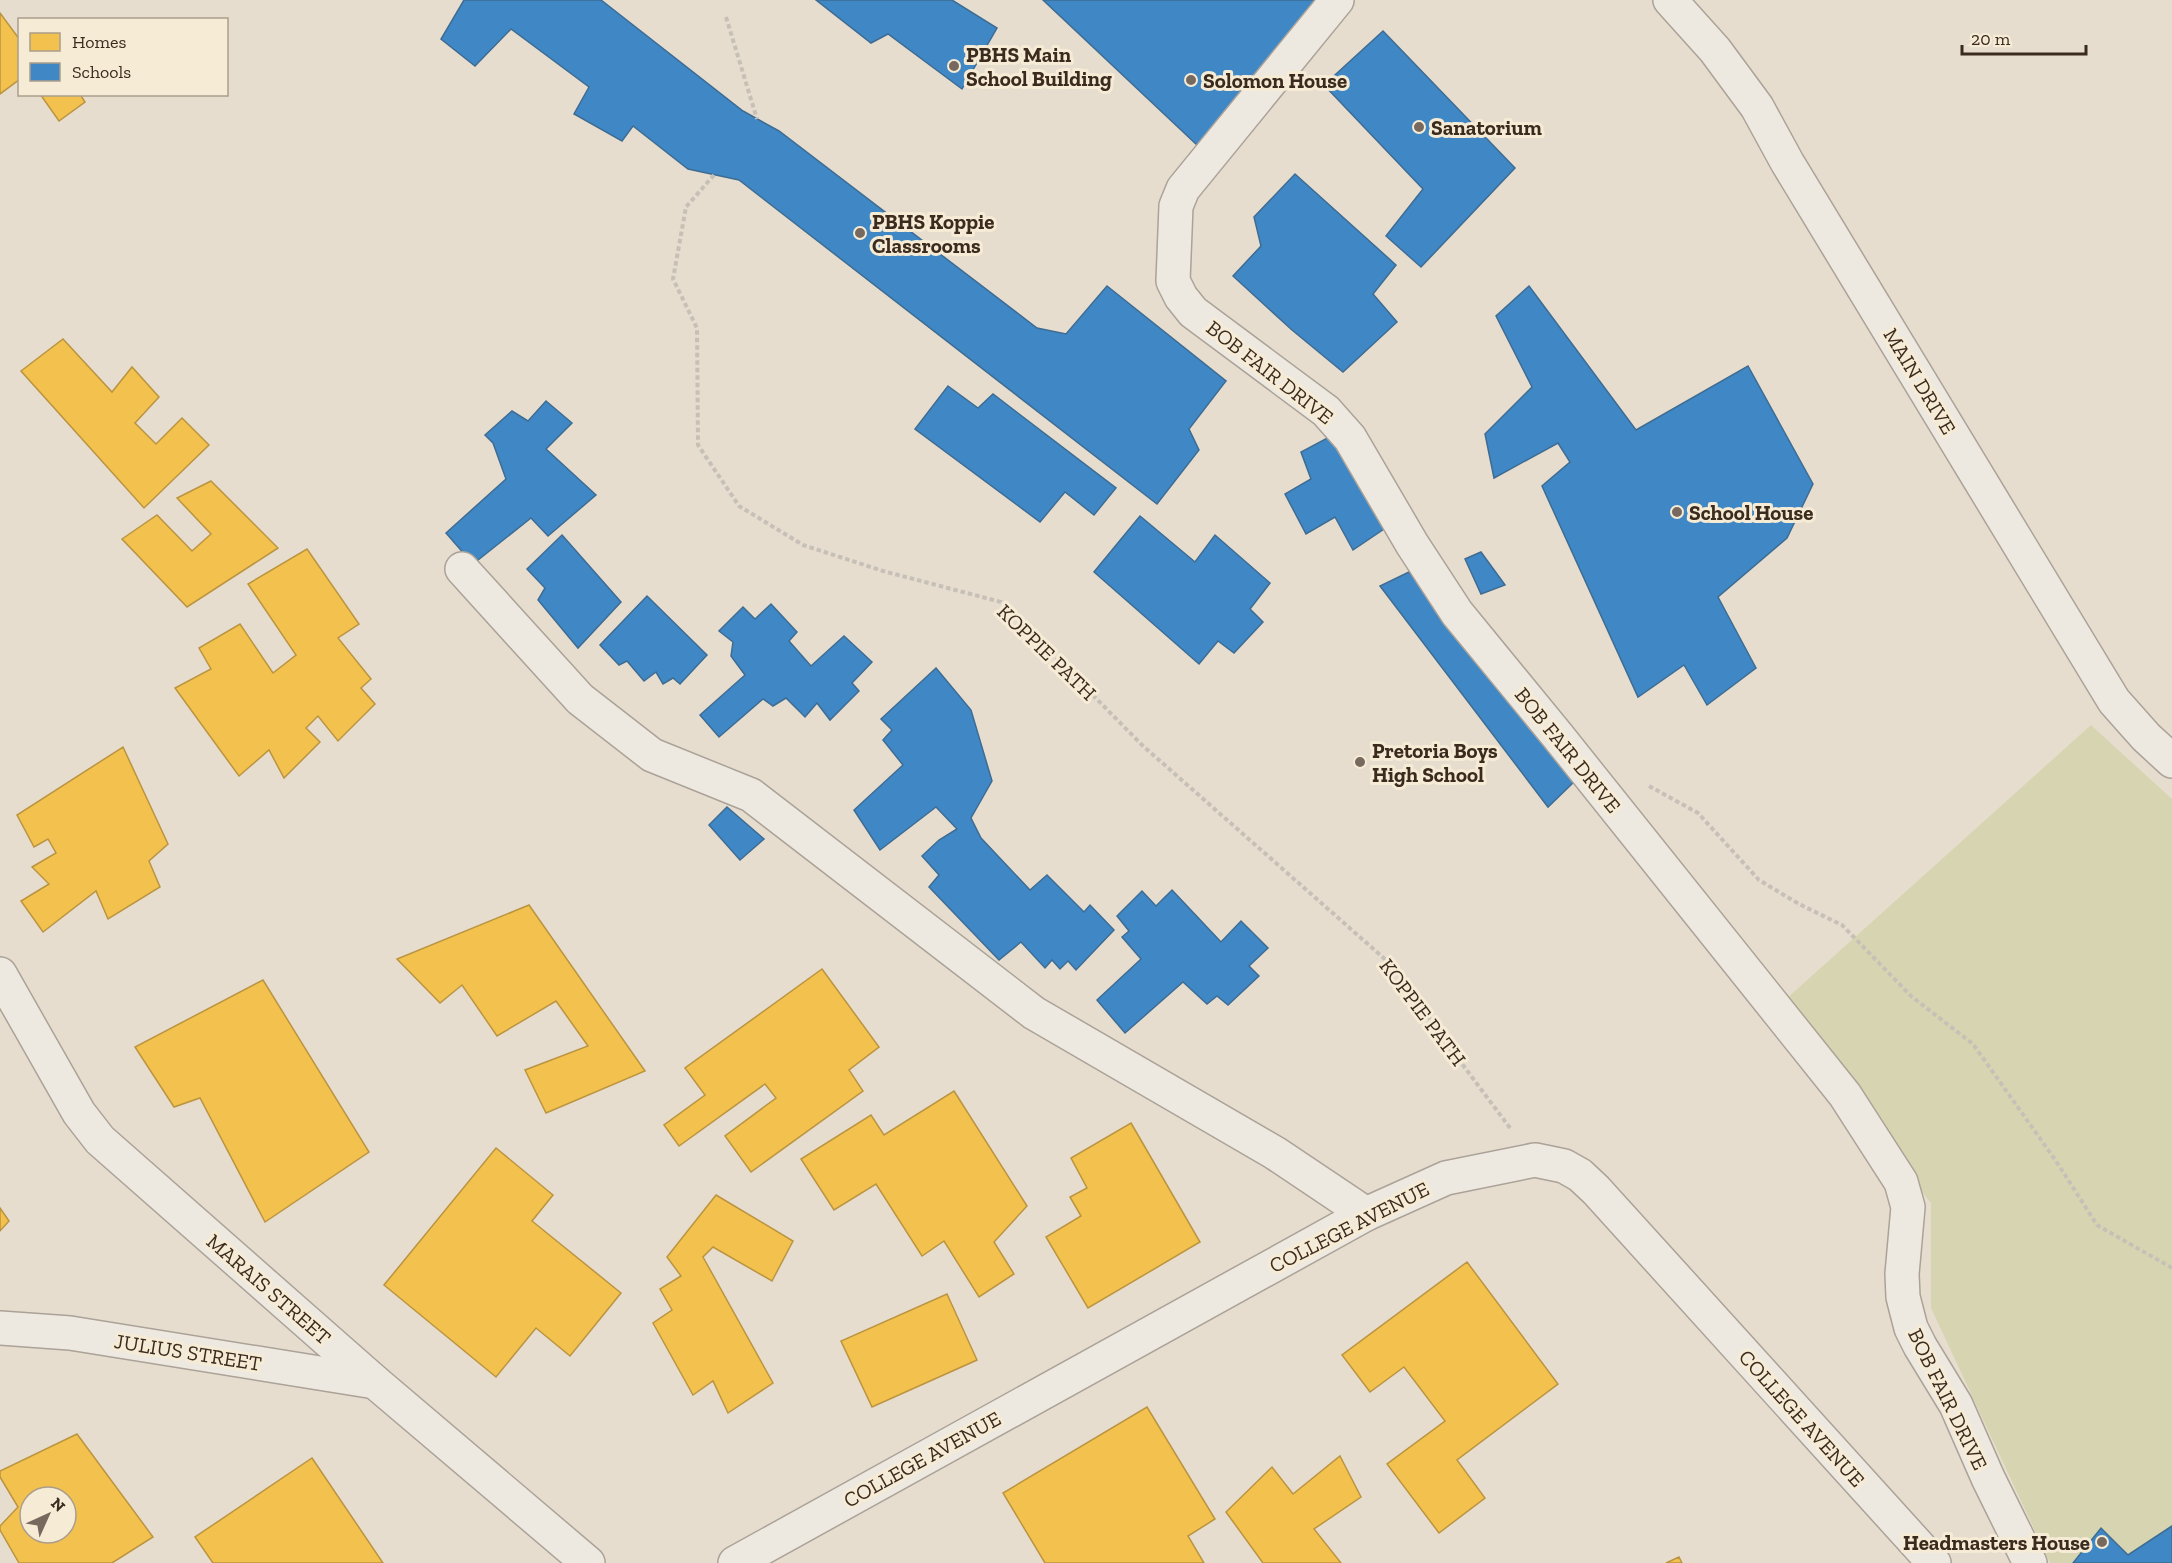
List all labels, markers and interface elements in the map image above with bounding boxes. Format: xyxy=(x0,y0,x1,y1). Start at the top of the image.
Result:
legend xyxy=(18,18,228,96)
scale bar xyxy=(1962,18,2086,56)
text: 20 m xyxy=(1971,28,2011,50)
text: Homes xyxy=(72,31,126,53)
place label: PBHS Main School Building xyxy=(966,42,1112,91)
marker: PBHS Main School Building xyxy=(947,59,961,73)
text: Schools xyxy=(72,61,131,83)
place label: Solomon House xyxy=(1203,68,1347,93)
marker: Solomon House xyxy=(1184,73,1198,87)
place label: Sanatorium xyxy=(1431,115,1543,140)
marker: Sanatorium xyxy=(1412,120,1426,134)
place label: PBHS Koppie Classrooms xyxy=(872,209,994,258)
marker: PBHS Koppie Classrooms xyxy=(853,226,867,240)
street label: BOB FAIR DRIVE xyxy=(1202,315,1338,429)
street label: MAIN DRIVE xyxy=(1879,323,1961,439)
place label: School House xyxy=(1689,500,1813,525)
marker: School House xyxy=(1670,505,1684,519)
street label: KOPPIE PATH xyxy=(992,599,1102,705)
street label: BOB FAIR DRIVE xyxy=(1510,682,1626,818)
place label: Pretoria Boys High School xyxy=(1372,738,1498,787)
marker: Pretoria Boys High School xyxy=(1353,755,1367,769)
street label: KOPPIE PATH xyxy=(1375,953,1471,1071)
street label: COLLEGE AVENUE xyxy=(1265,1176,1433,1278)
street label: MARAIS STREET xyxy=(202,1228,336,1350)
street label: BOB FAIR DRIVE xyxy=(1903,1324,1993,1474)
street label: JULIUS STREET xyxy=(113,1328,263,1376)
street label: COLLEGE AVENUE xyxy=(1734,1344,1870,1492)
street label: COLLEGE AVENUE xyxy=(839,1405,1005,1513)
north arrow xyxy=(18,1485,78,1545)
text: N xyxy=(47,1494,69,1516)
place label: Headmasters House xyxy=(1903,1530,2090,1555)
marker: Headmasters House xyxy=(2095,1535,2109,1549)

